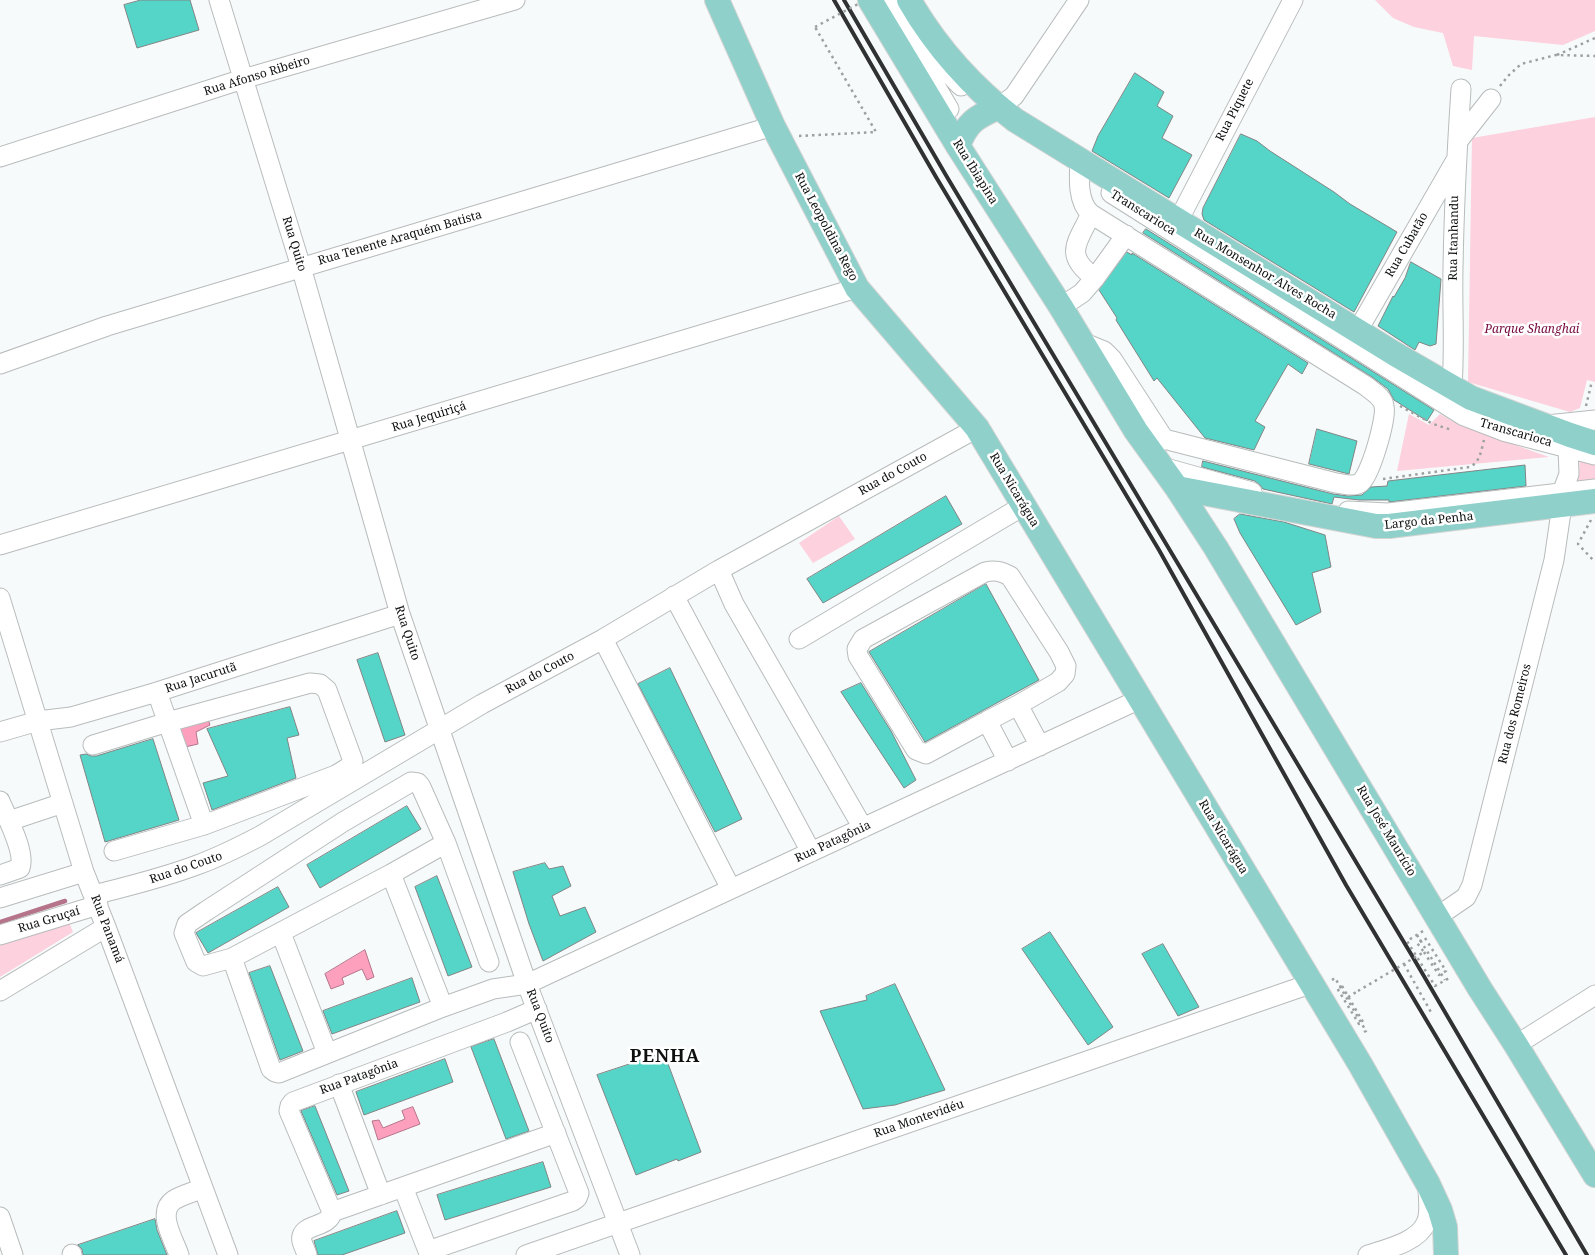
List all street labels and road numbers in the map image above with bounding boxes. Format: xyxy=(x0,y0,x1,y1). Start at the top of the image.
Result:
street label: Rua Afonso Ribeiro xyxy=(202,53,312,99)
street label: Rua Piquete xyxy=(1213,76,1257,144)
street label: Rua Ibiapina xyxy=(949,137,1001,207)
street label: Rua Leopoldina Rego xyxy=(791,170,861,284)
street label: Transcarioca xyxy=(1108,187,1178,239)
street label: Rua Itanhandu xyxy=(1446,195,1462,281)
street label: Rua Tenente Araquém Batista xyxy=(316,208,484,268)
street label: Rua Cubatão xyxy=(1383,210,1431,280)
street label: Rua Quito xyxy=(279,215,309,273)
street label: Rua Monsenhor Alves Rocha xyxy=(1191,226,1339,322)
street label: Rua Jequiriçá xyxy=(390,399,468,435)
street label: Transcarioca xyxy=(1478,416,1554,450)
street label: Rua do Couto xyxy=(856,449,930,499)
street label: Rua Nicarágua xyxy=(986,450,1042,530)
street label: Largo da Penha xyxy=(1384,509,1474,533)
street label: Rua Quito xyxy=(391,604,423,662)
street label: Rua do Couto xyxy=(503,649,577,697)
street label: Rua Jacurutã xyxy=(163,660,239,696)
street label: Rua dos Romeiros xyxy=(1496,662,1534,766)
street label: Rua José Maurício xyxy=(1353,783,1419,879)
street label: Rua Nicarágua xyxy=(1195,797,1251,877)
street label: Rua Patagônia xyxy=(793,818,873,866)
street label: Rua do Couto xyxy=(148,849,224,887)
street label: Rua Panamá xyxy=(87,893,127,965)
street label: Rua Gruçaí xyxy=(16,904,82,936)
street label: Rua Quito xyxy=(523,987,557,1045)
street label: Rua Patagônia xyxy=(318,1056,400,1098)
street label: Rua Montevidéu xyxy=(872,1097,966,1141)

